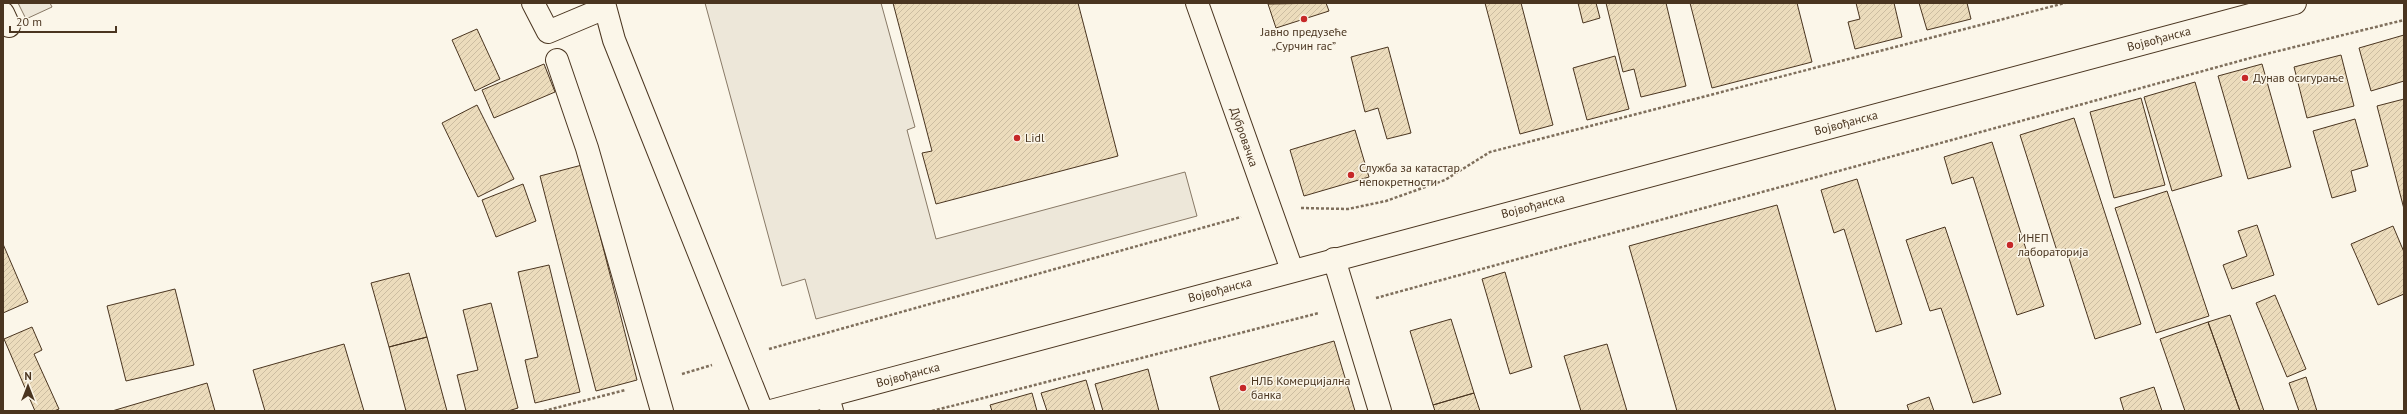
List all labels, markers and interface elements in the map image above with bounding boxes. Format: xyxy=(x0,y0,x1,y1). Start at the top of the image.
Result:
scale bar xyxy=(10,8,116,34)
text: 20 m xyxy=(16,14,42,29)
marker: Јавно предузеће „Сурчин гас” xyxy=(1299,14,1309,24)
street label: Војвођанска xyxy=(2125,23,2192,54)
place label: Јавно предузеће „Сурчин гас” xyxy=(1260,24,1347,53)
place label: Дунав осигурање xyxy=(2253,70,2344,85)
marker: Дунав осигурање xyxy=(2240,73,2250,83)
street label: Дубровачка xyxy=(1227,105,1262,169)
street label: Војвођанска xyxy=(1812,107,1879,138)
place label: Lidl xyxy=(1025,130,1045,145)
marker: Lidl xyxy=(1012,133,1022,143)
place label: Служба за катастар непокретности xyxy=(1359,160,1460,189)
marker: Служба за катастар непокретности xyxy=(1346,170,1356,180)
street label: Војвођанска xyxy=(1499,190,1566,221)
place label: ИНЕП лабораторија xyxy=(2017,230,2089,259)
marker: ИНЕП лабораторија xyxy=(2005,240,2015,250)
street label: Војвођанска xyxy=(1186,274,1253,305)
street label: Војвођанска xyxy=(874,359,941,390)
north arrow xyxy=(8,366,48,406)
text: N xyxy=(24,369,32,383)
place label: НЛБ Комерцијална банка xyxy=(1251,373,1350,402)
marker: НЛБ Комерцијална банка xyxy=(1238,383,1248,393)

